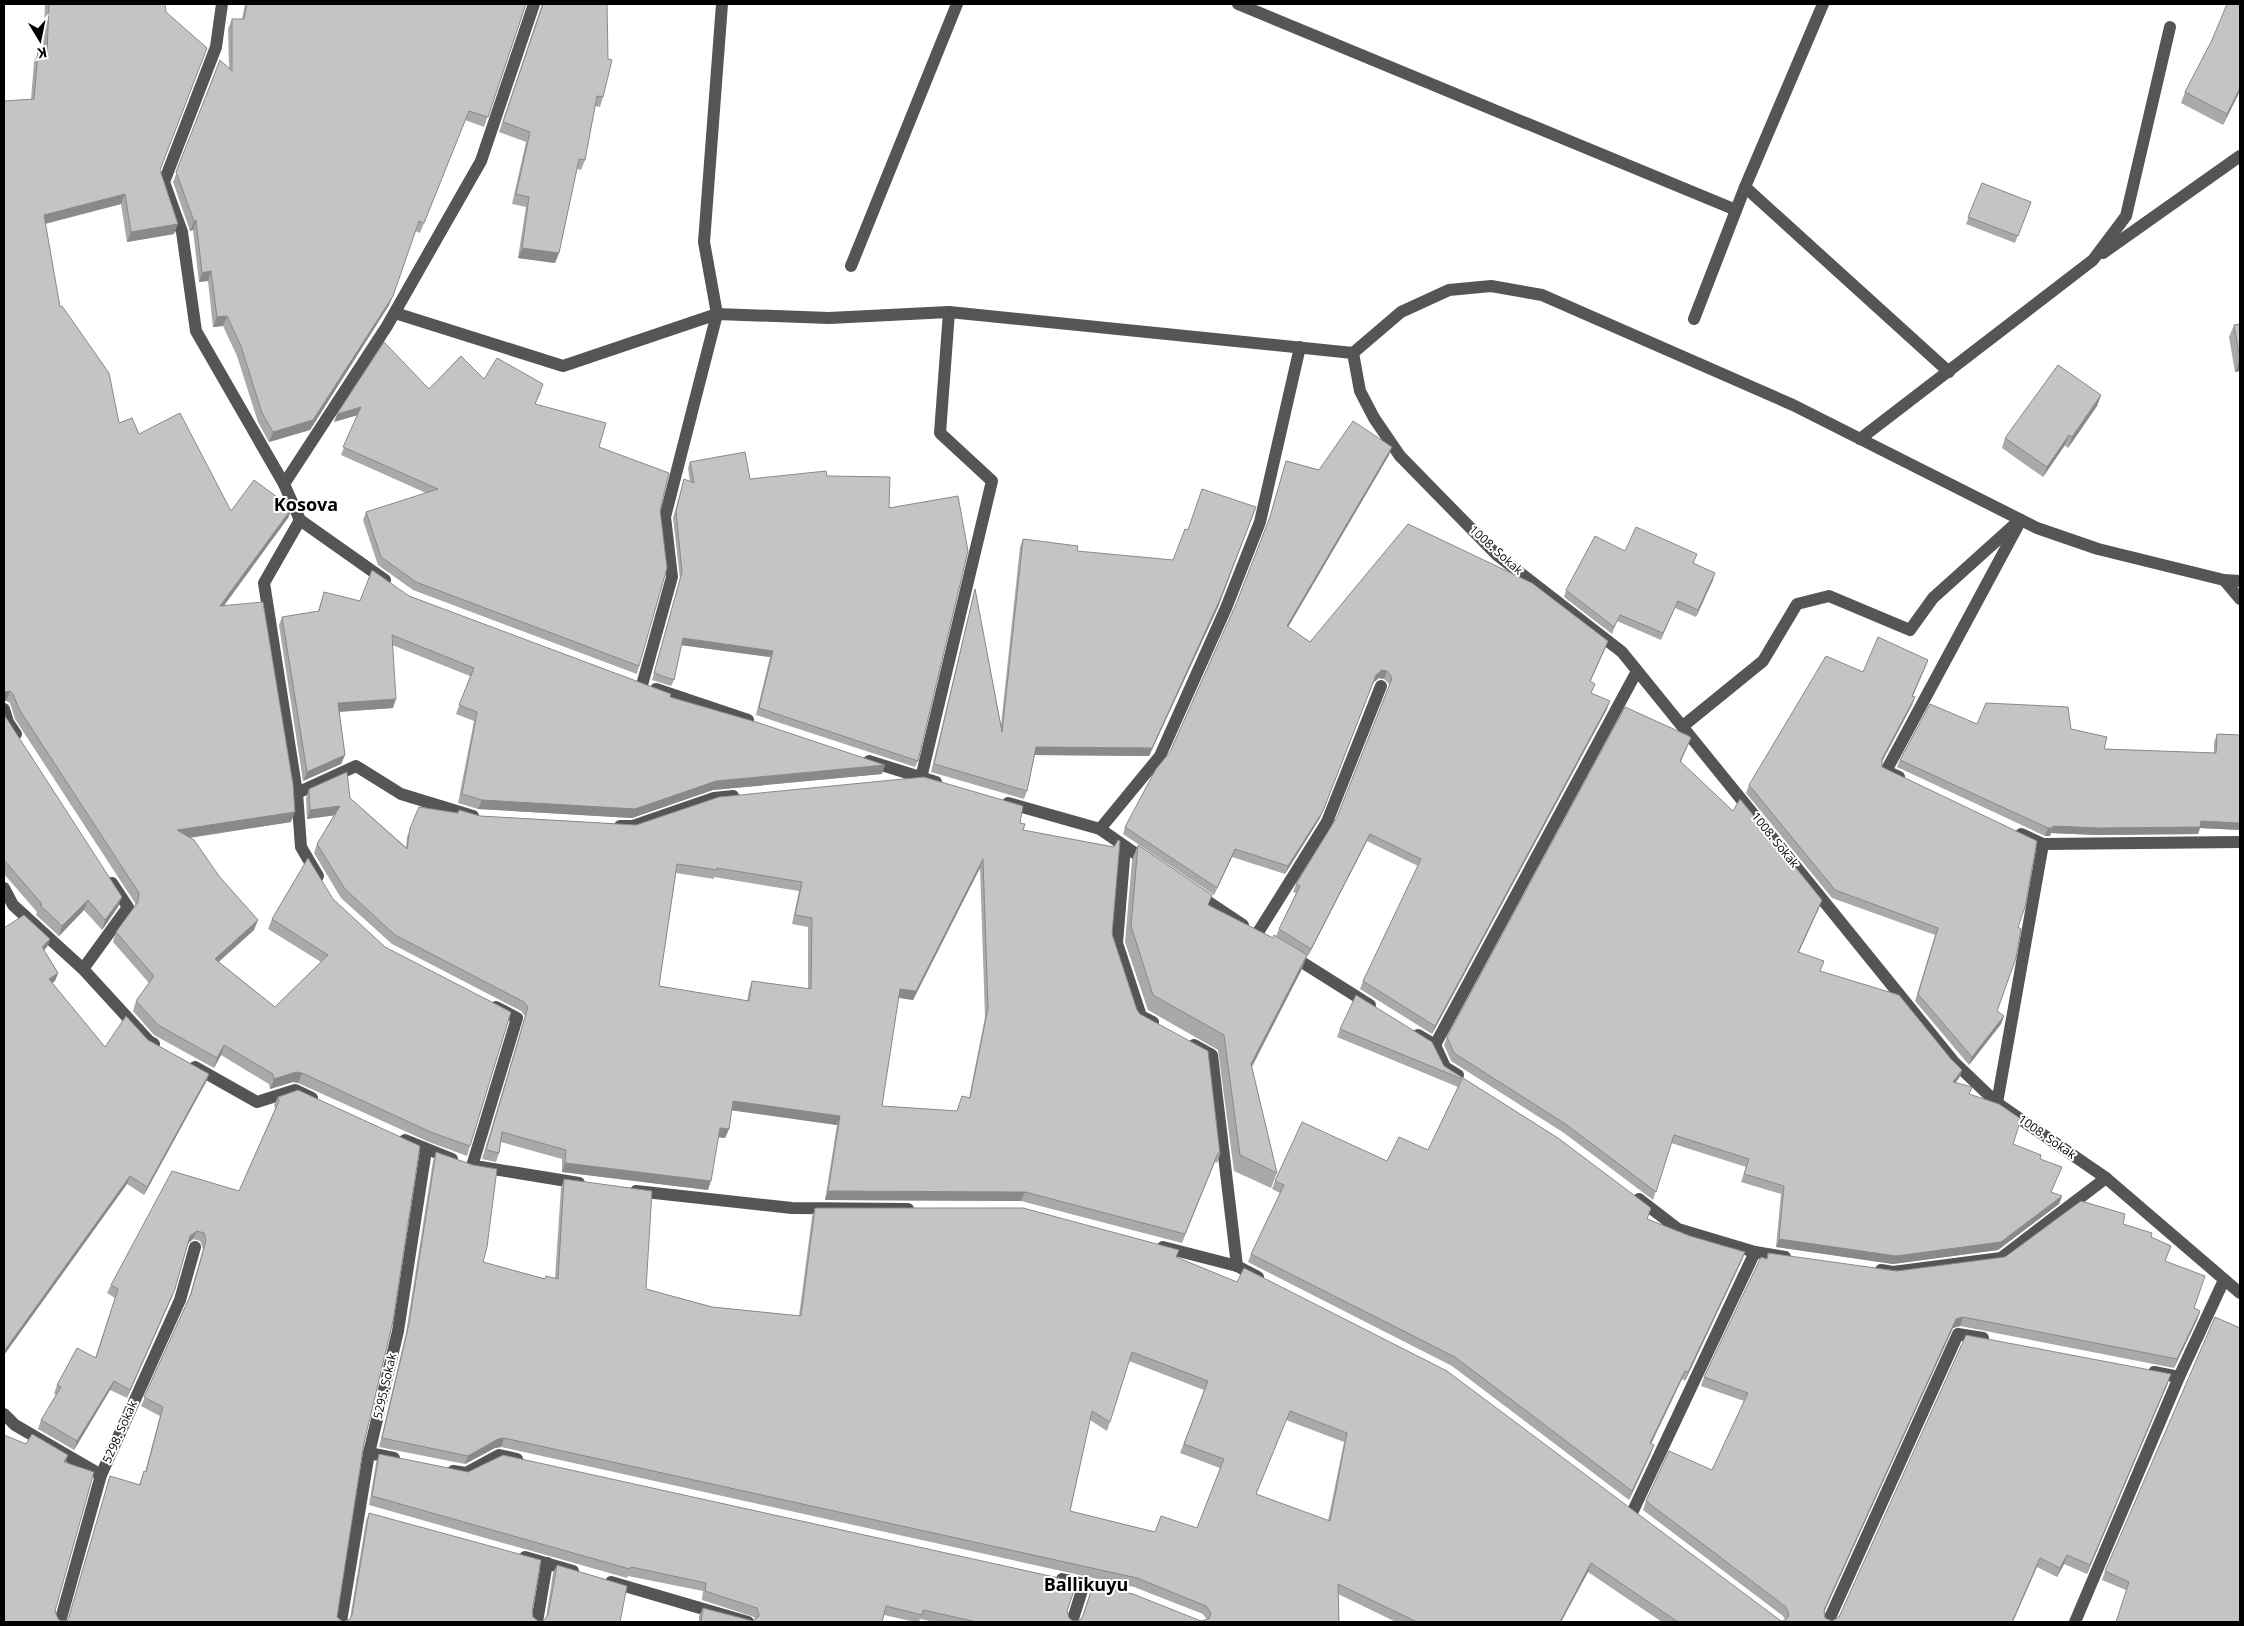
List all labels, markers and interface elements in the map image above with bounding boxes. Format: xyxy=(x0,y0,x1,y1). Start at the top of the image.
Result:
north arrow xyxy=(15,15,65,65)
text: K xyxy=(35,43,49,64)
district label: Kosova xyxy=(274,492,338,516)
street label: 1008. Sokak xyxy=(1466,521,1527,579)
street label: 1008. Sokak xyxy=(1748,808,1803,872)
street label: 1008. Sokak xyxy=(2015,1110,2080,1163)
street label: 5295. Sokak xyxy=(369,1351,400,1420)
street label: 5298. Sokak xyxy=(98,1397,141,1466)
district label: Ballıkuyu xyxy=(1044,1572,1128,1596)

